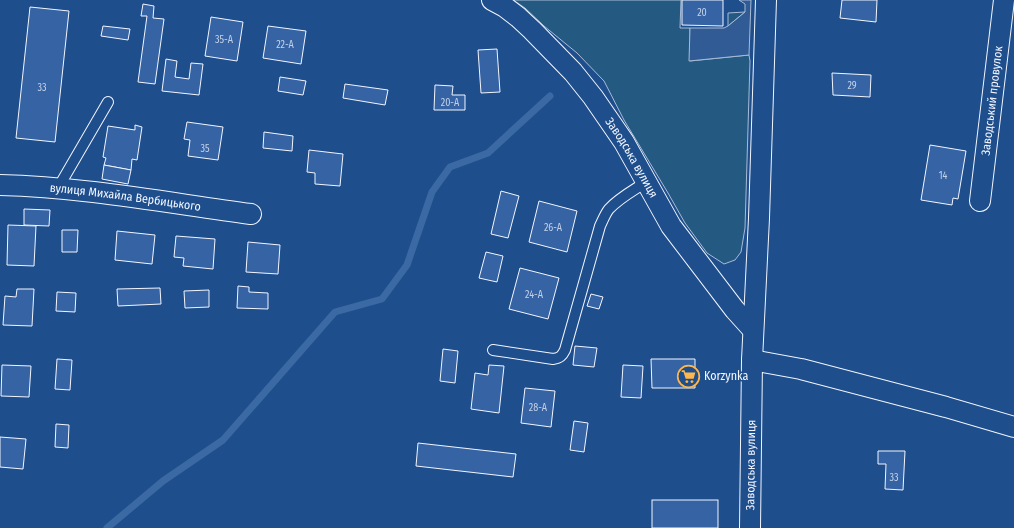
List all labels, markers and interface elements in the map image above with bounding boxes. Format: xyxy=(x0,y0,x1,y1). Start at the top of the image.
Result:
house number: 20 xyxy=(697,7,707,19)
house number: 35-А xyxy=(215,34,234,46)
house number: 22-А xyxy=(276,39,295,51)
street label: Заводський провулок xyxy=(978,45,1006,156)
house number: 29 xyxy=(847,80,857,92)
house number: 33 xyxy=(37,82,47,94)
house number: 20-А xyxy=(441,97,460,109)
street label: Заводська вулиця xyxy=(602,115,661,200)
house number: 35 xyxy=(200,143,210,155)
house number: 14 xyxy=(939,170,948,182)
street label: вулиця Михайла Вербицького xyxy=(49,181,202,214)
house number: 26-А xyxy=(544,222,563,234)
house number: 24-А xyxy=(525,289,544,301)
supermarket icon: Korzynka xyxy=(676,363,702,389)
place label: Korzynka xyxy=(704,369,748,383)
house number: 28-А xyxy=(529,402,548,414)
street label: Заводська вулиця xyxy=(743,420,758,510)
house number: 33 xyxy=(889,472,899,484)

